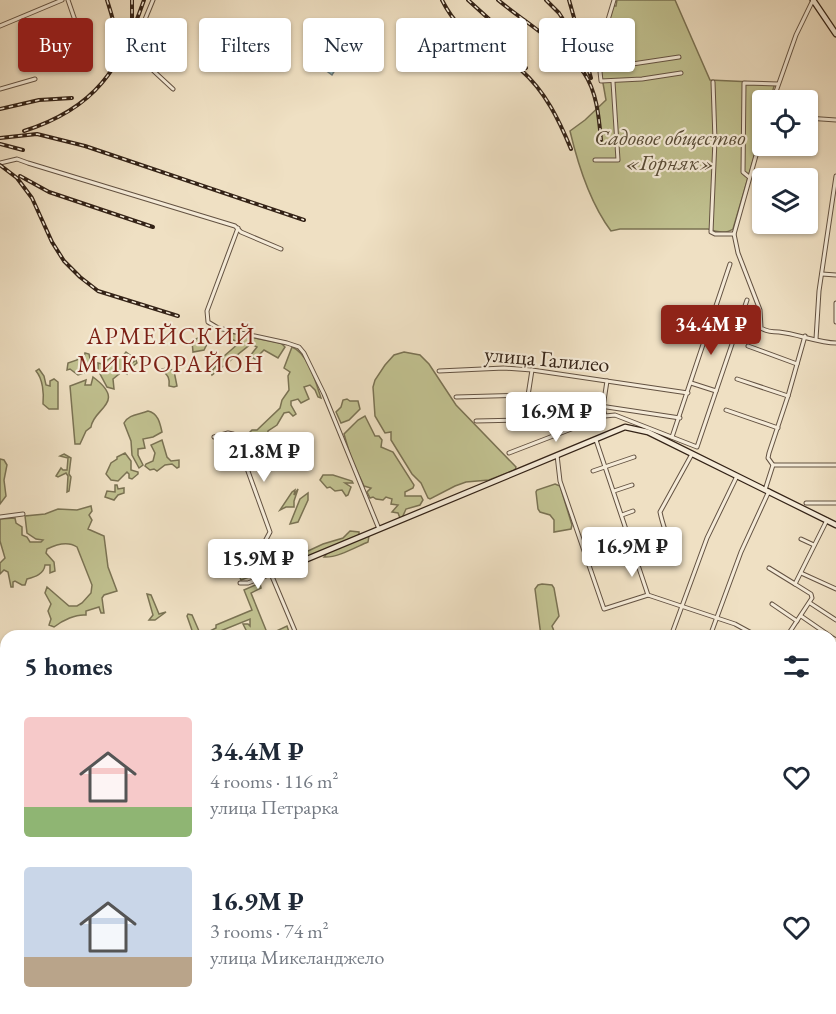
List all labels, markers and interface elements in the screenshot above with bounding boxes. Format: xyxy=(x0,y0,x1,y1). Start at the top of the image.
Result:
chip: Buy xyxy=(18,18,93,72)
chip: Rent xyxy=(105,18,187,72)
chip: Filters xyxy=(199,18,291,72)
chip: New xyxy=(303,18,384,72)
chip: Apartment xyxy=(396,18,527,72)
chip: House xyxy=(539,18,635,72)
map controls xyxy=(752,90,818,234)
button: locate xyxy=(752,90,818,156)
park label: Садовое общество «Горняк» xyxy=(594,123,746,177)
button: layers xyxy=(752,168,818,234)
pin: 34.4M ₽ xyxy=(656,305,766,356)
text: 34.4M ₽ xyxy=(675,311,747,337)
district label: АРМЕЙСКИЙ МИКРОРАЙОН xyxy=(77,320,265,379)
street label: улица Галилео xyxy=(483,339,611,379)
pin: 16.9M ₽ xyxy=(501,392,611,443)
text: 16.9M ₽ xyxy=(520,398,592,424)
pin: 21.8M ₽ xyxy=(209,432,319,483)
text: 21.8M ₽ xyxy=(228,438,300,464)
pin: 16.9M ₽ xyxy=(577,527,687,578)
text: 16.9M ₽ xyxy=(596,533,668,559)
pin: 15.9M ₽ xyxy=(203,539,313,590)
text: 15.9M ₽ xyxy=(222,545,294,571)
text: 5 homes xyxy=(24,649,113,683)
icon: filters xyxy=(780,650,813,683)
text: 34.4M ₽ xyxy=(210,734,304,768)
icon: home xyxy=(72,741,144,813)
icon: heart xyxy=(780,761,813,794)
text: 4 rooms · 116 m² xyxy=(210,768,338,794)
text: улица Петрарка xyxy=(210,794,339,820)
text: 16.9M ₽ xyxy=(210,884,304,918)
icon: home xyxy=(72,891,144,963)
icon: heart xyxy=(780,911,813,944)
text: 3 rooms · 74 m² xyxy=(210,918,329,944)
text: улица Микеланджело xyxy=(210,944,384,970)

